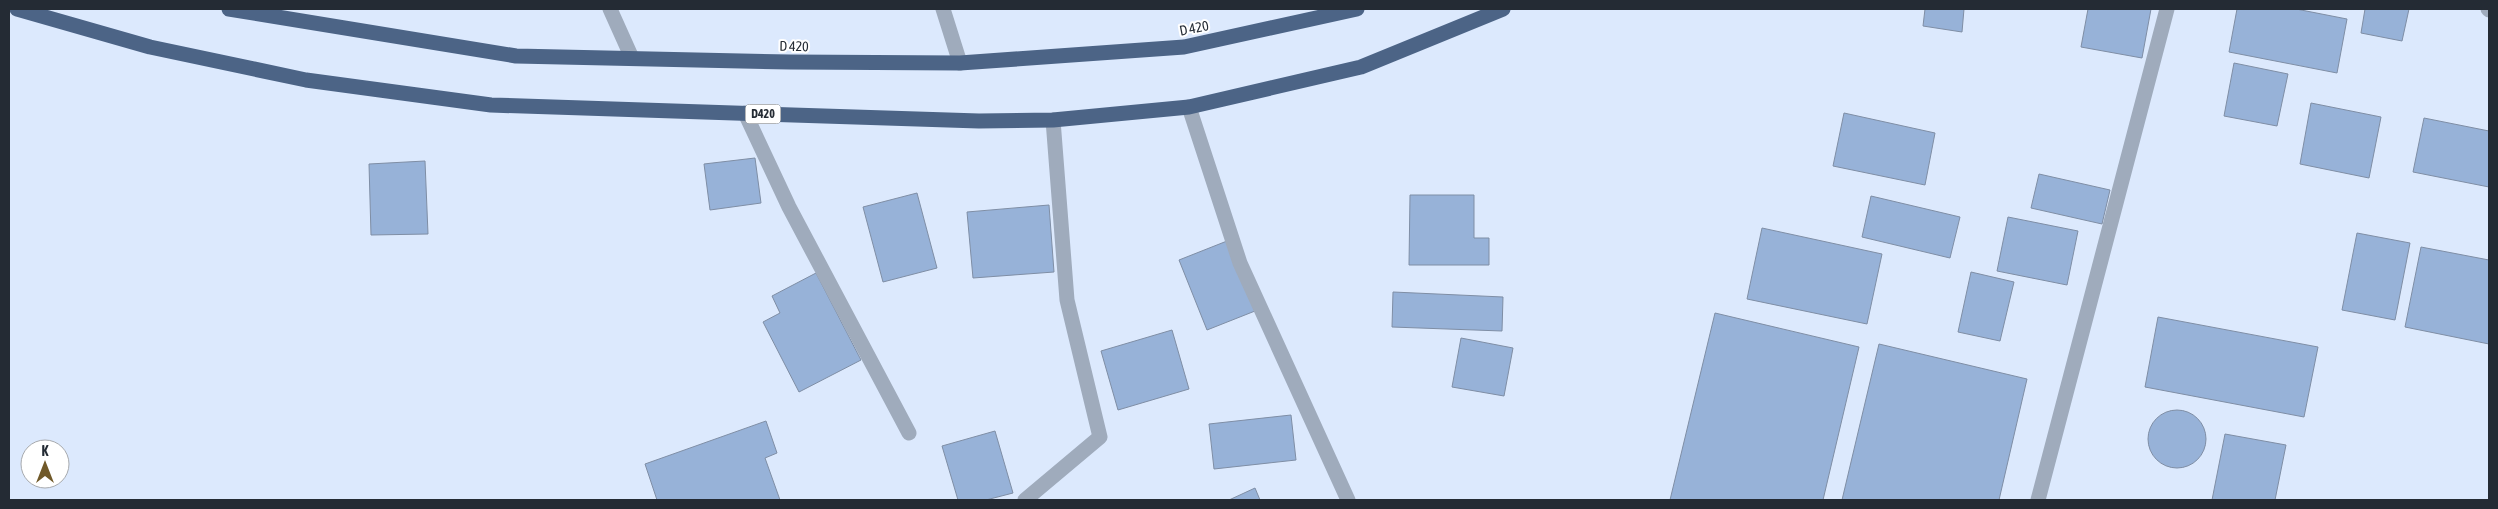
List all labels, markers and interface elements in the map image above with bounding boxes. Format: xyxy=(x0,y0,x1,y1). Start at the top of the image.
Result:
street label: D 420 xyxy=(1178,17,1210,39)
street label: D 420 xyxy=(779,38,809,54)
road number: D420 xyxy=(746,105,780,124)
north arrow xyxy=(20,439,70,489)
text: K xyxy=(42,443,49,459)

